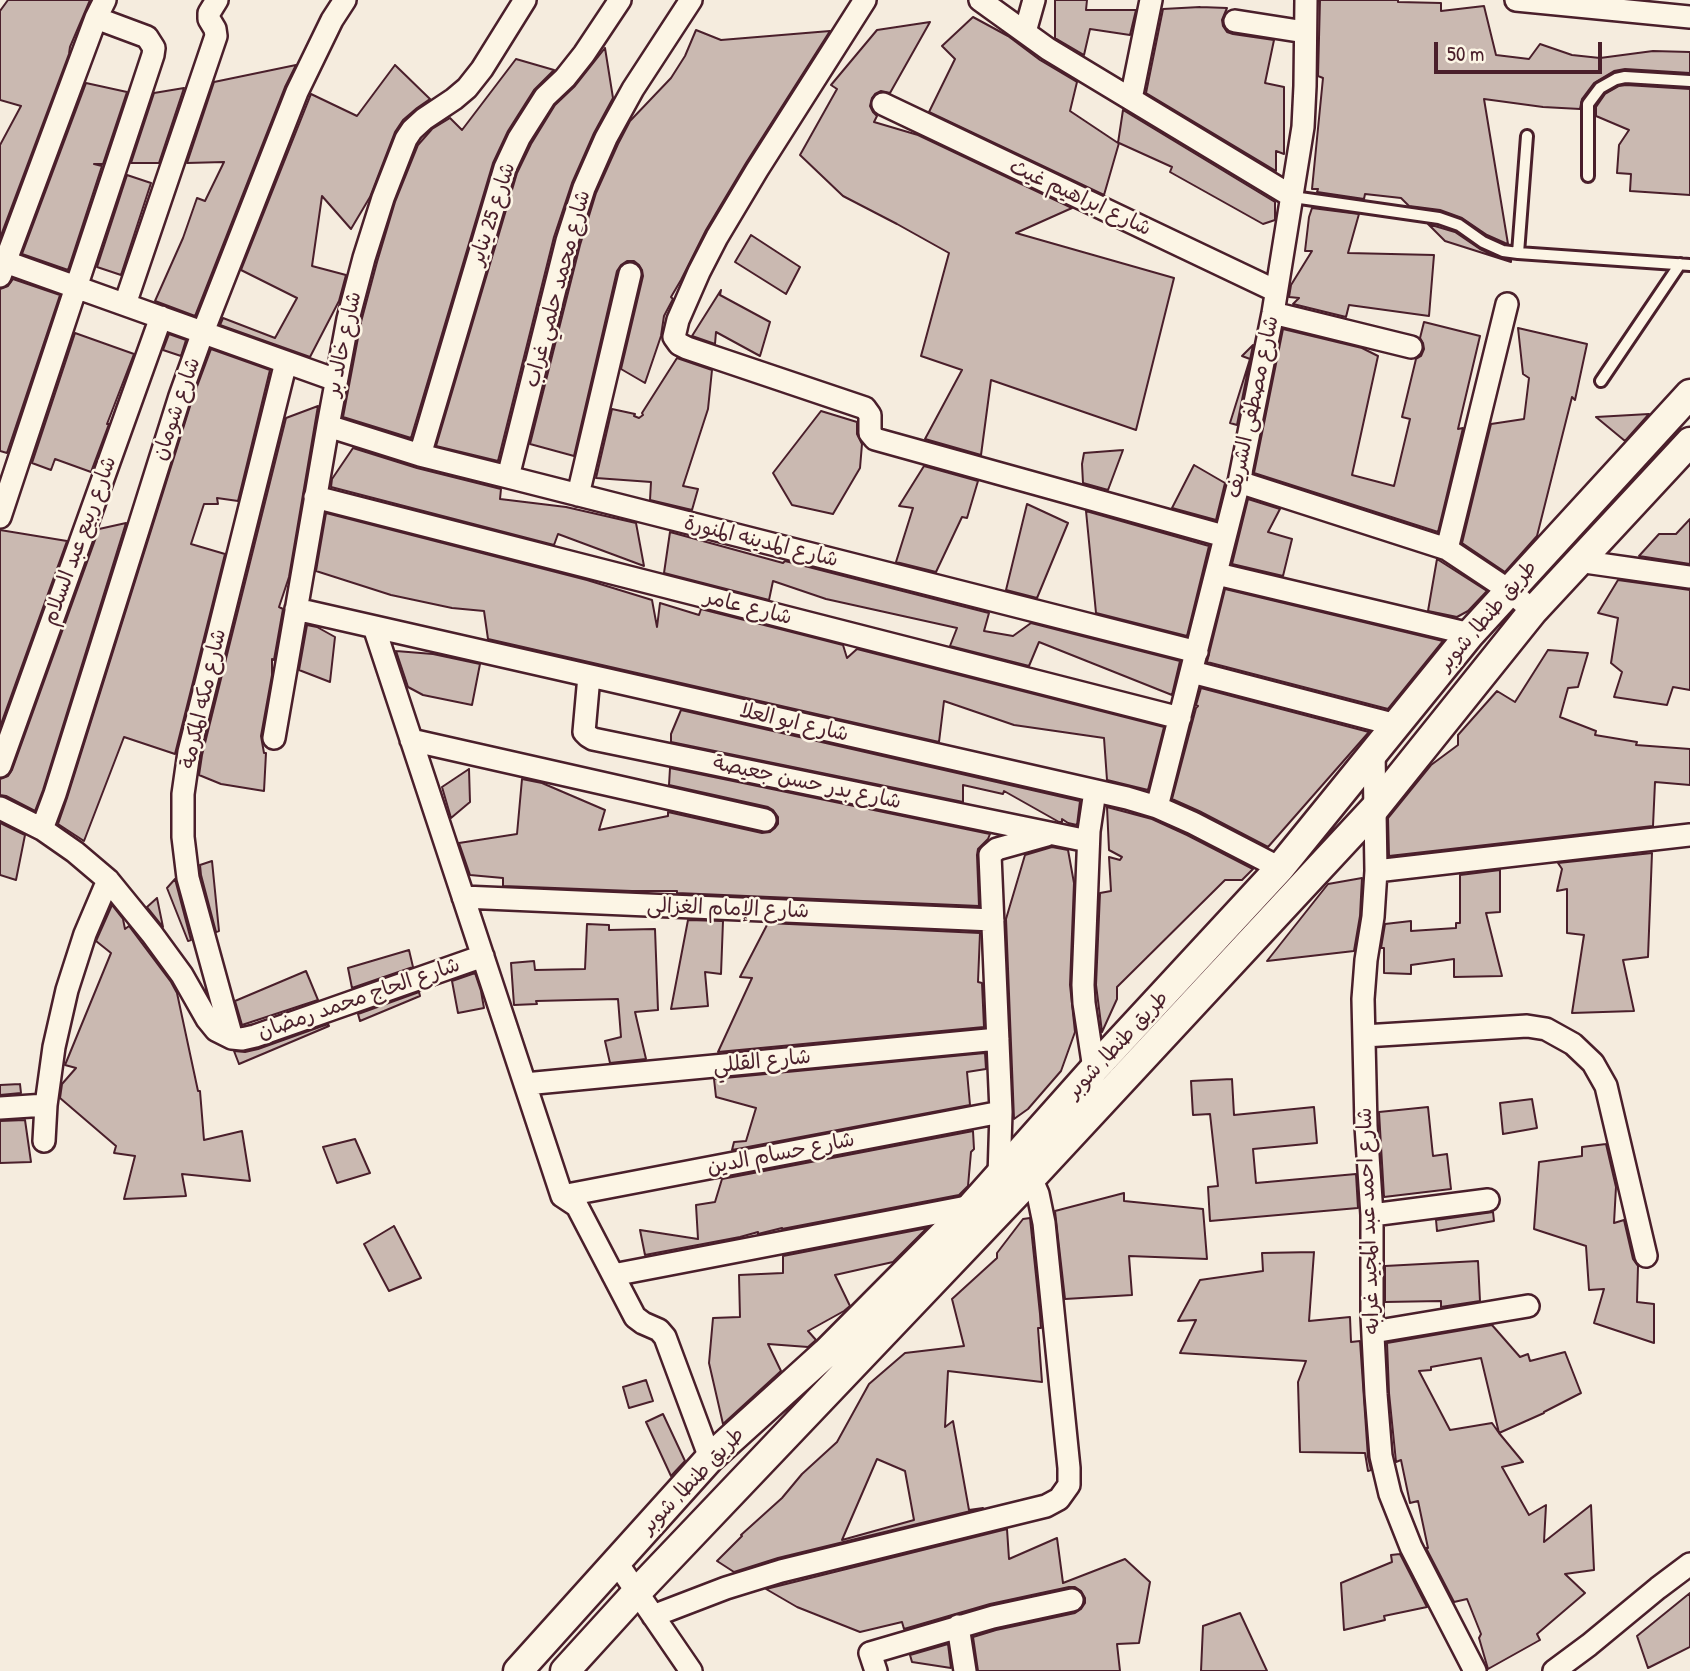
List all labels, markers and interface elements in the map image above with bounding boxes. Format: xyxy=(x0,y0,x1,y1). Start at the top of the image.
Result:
scale bar xyxy=(1438,28,1606,72)
text: 50 m xyxy=(1447,39,1484,68)
street label: شارع ابراهيم غيث xyxy=(1005,154,1155,242)
street label: شارع 25 يناير xyxy=(465,160,521,268)
street label: شارع محمد حلمي غراب xyxy=(520,188,596,390)
street label: شارع خالد بر xyxy=(321,289,367,399)
street label: شارع مصطفى الشريف xyxy=(1221,313,1285,501)
street label: شارع شومان xyxy=(148,354,206,464)
street label: شارع ربيع عبد السلام xyxy=(38,453,122,629)
street label: شارع المدينه المنورة xyxy=(681,511,841,573)
street label: طريق طنطا, شوبر xyxy=(1433,556,1543,676)
street label: شارع عامر xyxy=(702,585,794,631)
street label: شارع مكه المكرمة xyxy=(176,627,232,771)
street label: شارع ابو العلا xyxy=(737,698,851,748)
street label: شارع بدر حسن جعيصة xyxy=(711,751,903,815)
street label: شارع الإمام الغزالى xyxy=(646,894,810,924)
street label: شارع الحاج محمد رمضان xyxy=(255,953,463,1045)
street label: طريق طنطا, شوبر xyxy=(1062,986,1174,1104)
street label: شارع القللي xyxy=(712,1044,812,1080)
street label: شارع احمد عبد المجيد غرابه xyxy=(1352,1107,1386,1335)
street label: شارع حسام الدين xyxy=(705,1127,857,1181)
street label: طريق طنطا, شوبر xyxy=(636,1423,750,1539)

